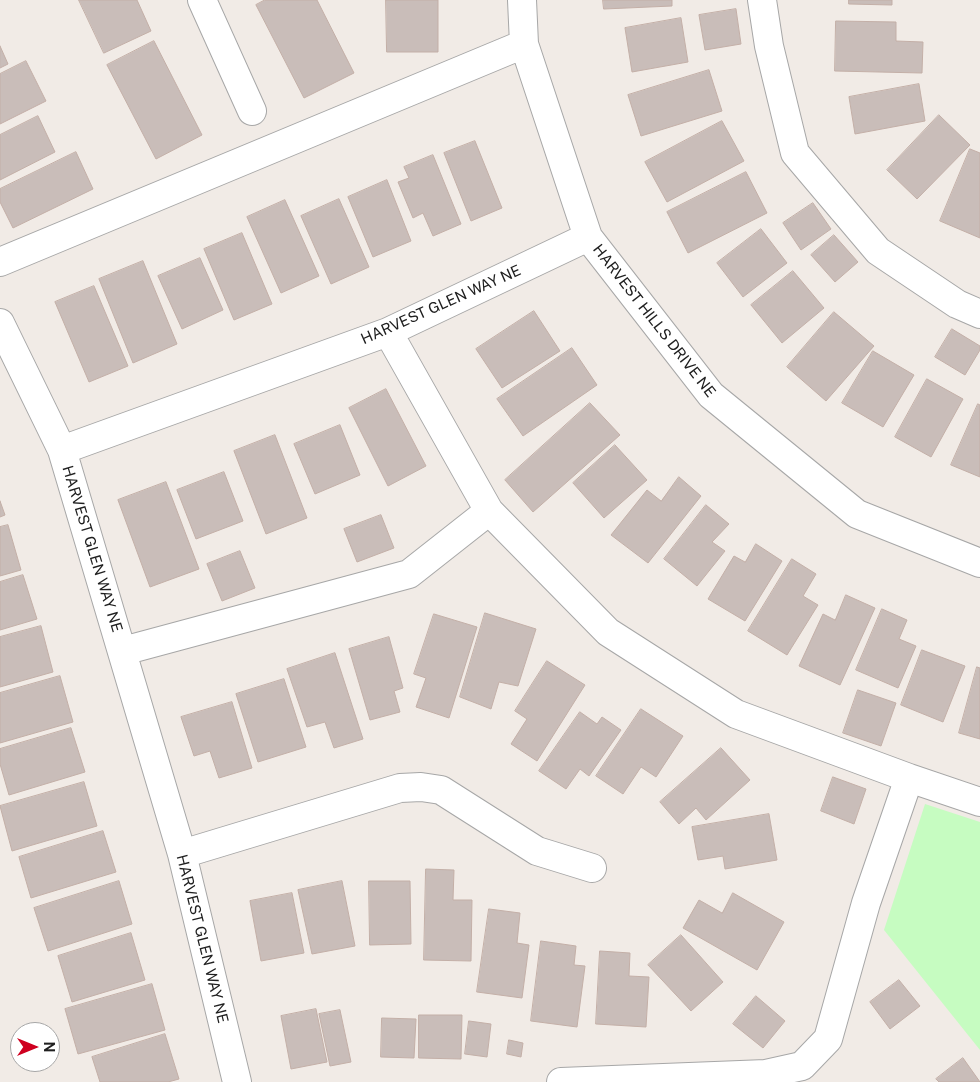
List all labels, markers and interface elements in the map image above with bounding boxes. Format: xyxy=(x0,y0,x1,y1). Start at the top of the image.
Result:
street label: HARVEST HILLS DRIVE NE xyxy=(589,241,719,401)
street label: HARVEST GLEN WAY NE xyxy=(358,262,524,348)
street label: HARVEST GLEN WAY NE xyxy=(58,464,126,634)
street label: HARVEST GLEN WAY NE xyxy=(172,853,232,1025)
north arrow xyxy=(10,1022,60,1072)
text: N xyxy=(41,1042,57,1052)

